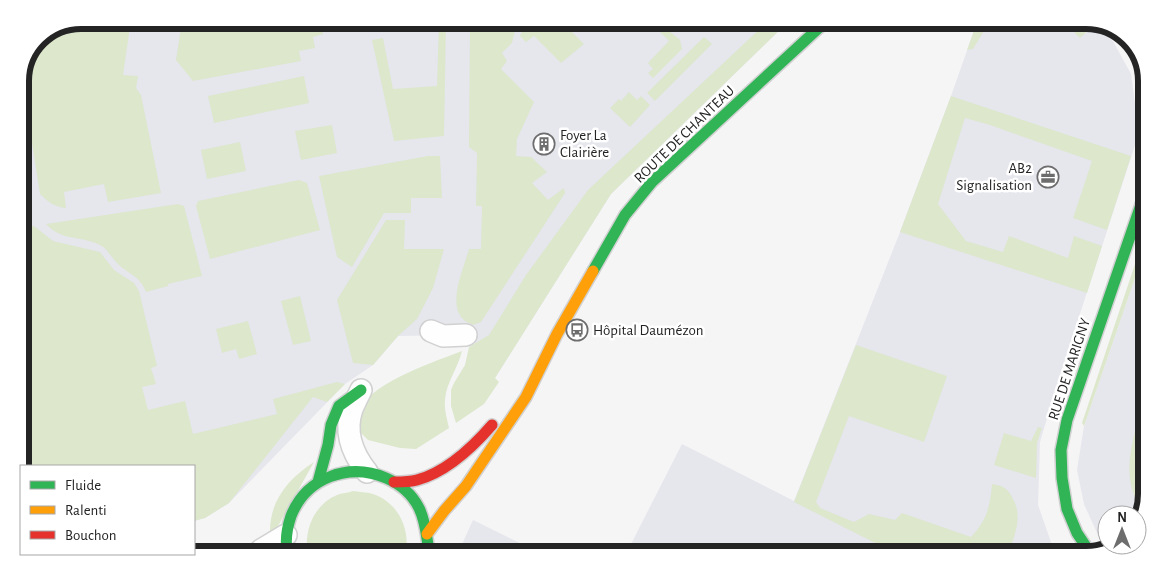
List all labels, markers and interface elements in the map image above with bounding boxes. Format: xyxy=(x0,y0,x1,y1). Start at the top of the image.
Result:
street label: ROUTE DE CHANTEAU xyxy=(631,83,737,186)
place label: Foyer La Clairière xyxy=(560,128,609,160)
building icon: Foyer La Clairière xyxy=(532,132,556,156)
place label: AB2 Signalisation xyxy=(956,161,1032,193)
office icon: AB2 Signalisation xyxy=(1036,165,1060,189)
street label: RUE DE MARIGNY xyxy=(1046,316,1093,422)
bus stop icon: Hôpital Daumézon xyxy=(565,318,589,342)
place label: Hôpital Daumézon xyxy=(593,323,703,338)
legend xyxy=(20,465,195,555)
text: Fluide xyxy=(65,478,101,493)
text: Ralenti xyxy=(65,503,107,518)
north arrow xyxy=(1097,505,1147,555)
text: N xyxy=(1117,511,1127,525)
text: Bouchon xyxy=(65,528,116,543)

